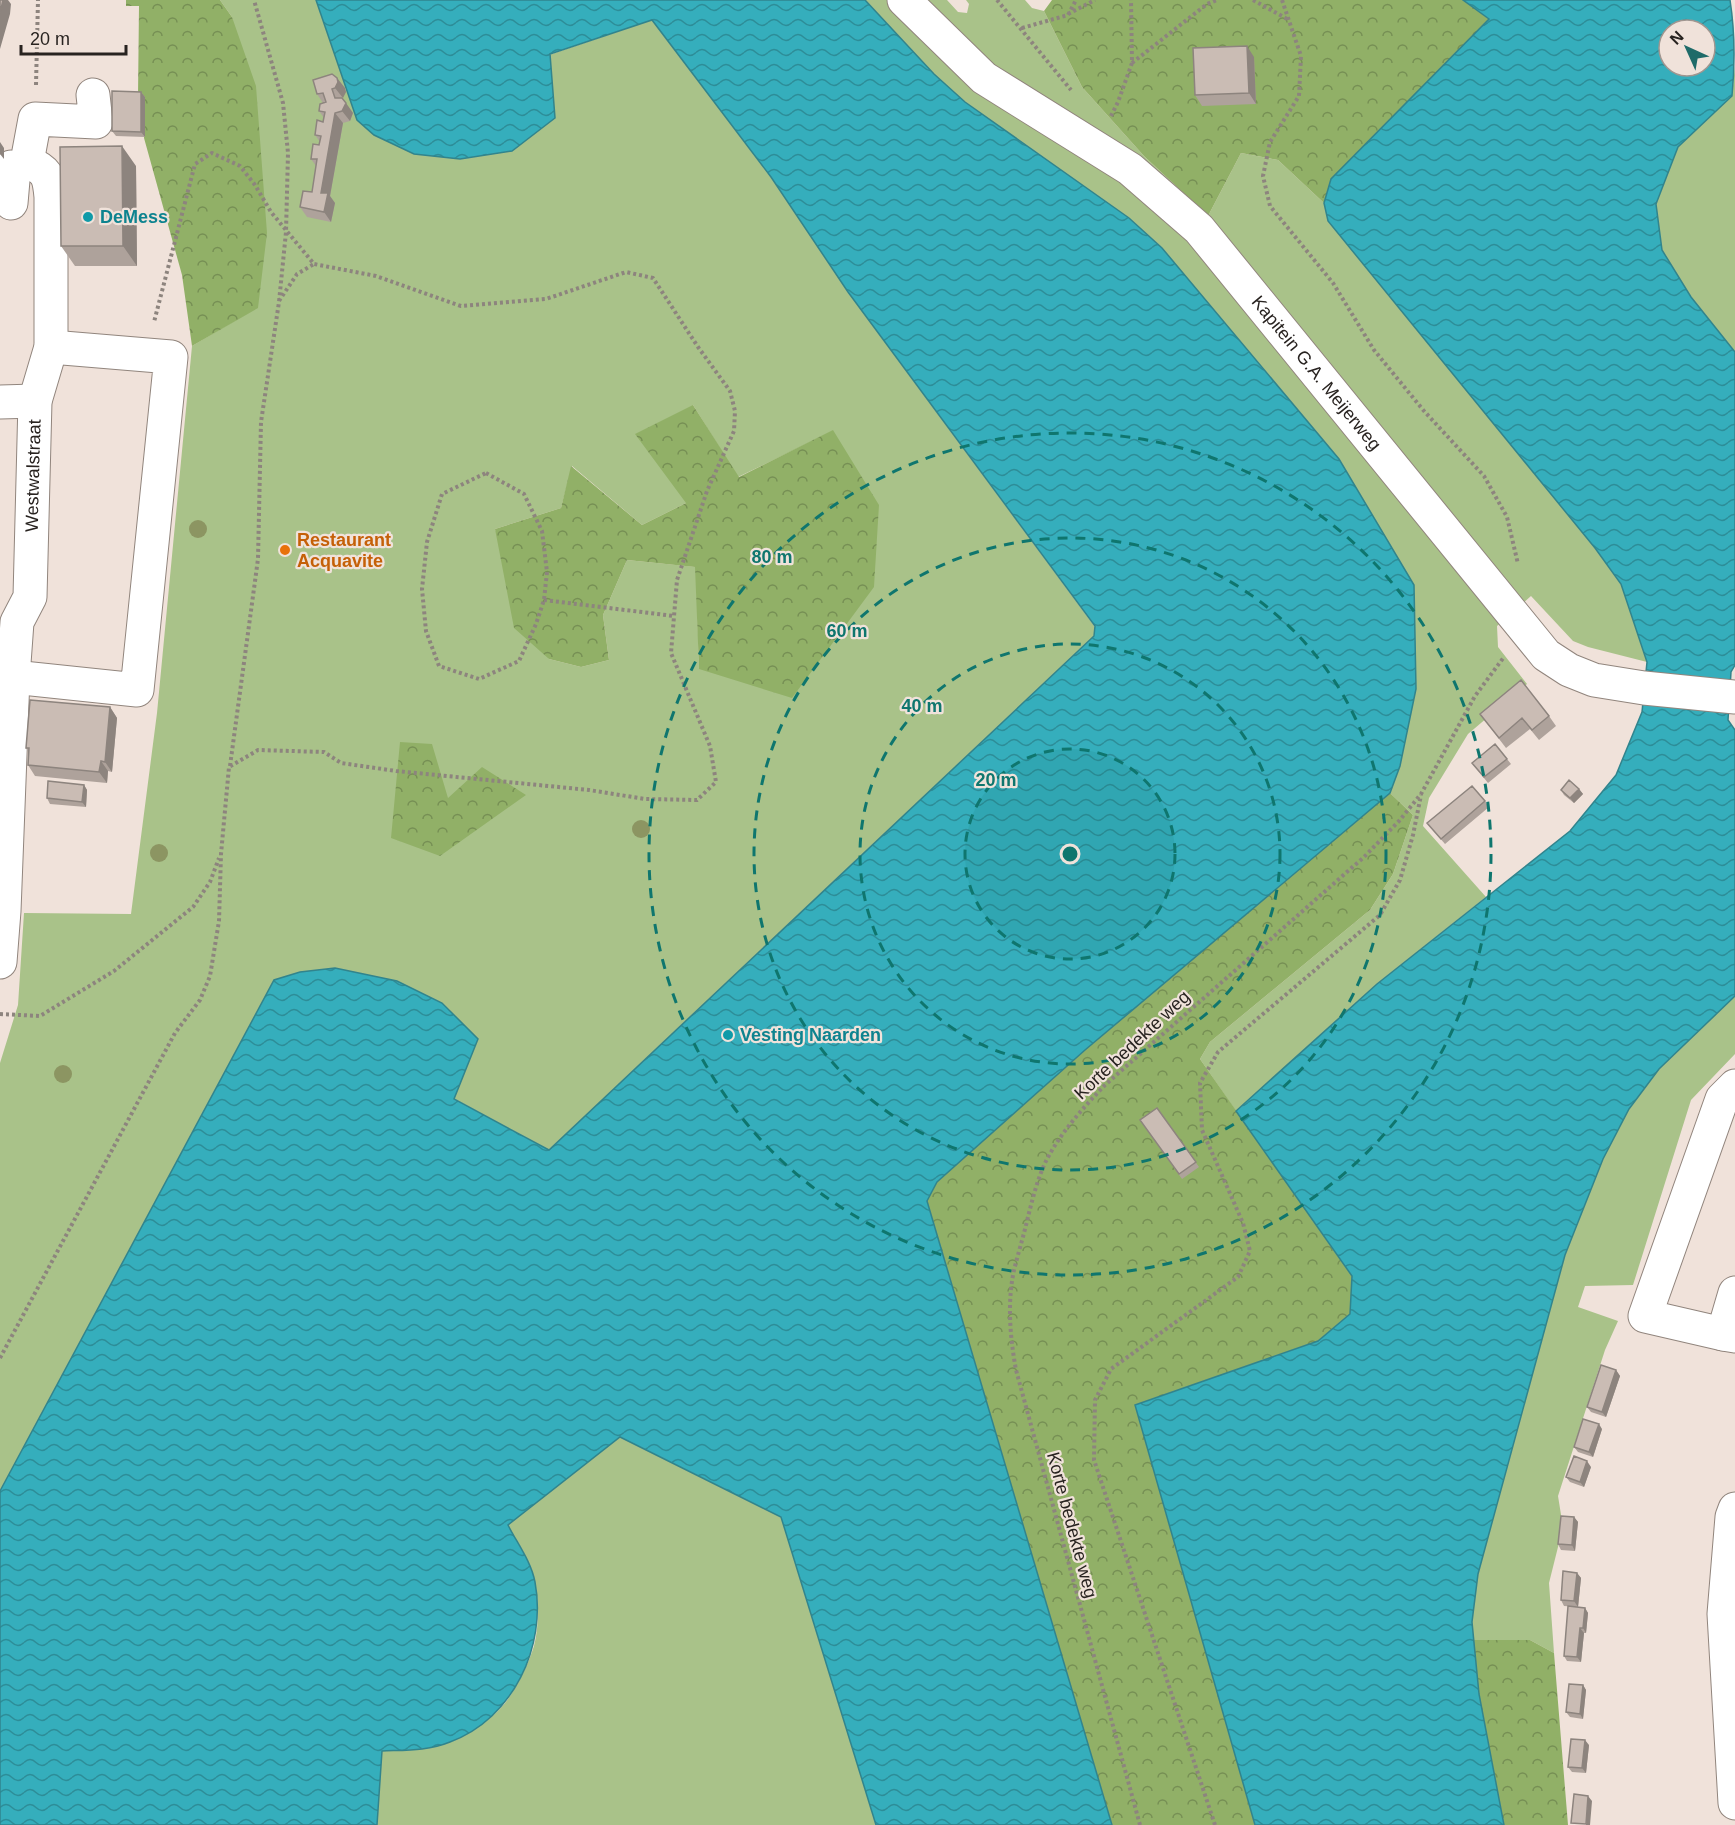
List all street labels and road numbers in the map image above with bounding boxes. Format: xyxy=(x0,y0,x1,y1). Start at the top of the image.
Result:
street label: Kapitein G.A. Meijerweg xyxy=(1248,292,1385,454)
street label: Westwalstraat xyxy=(22,419,45,532)
street label: Korte bedekte weg xyxy=(1070,986,1194,1104)
street label: Korte bedekte weg xyxy=(1043,1450,1101,1600)

